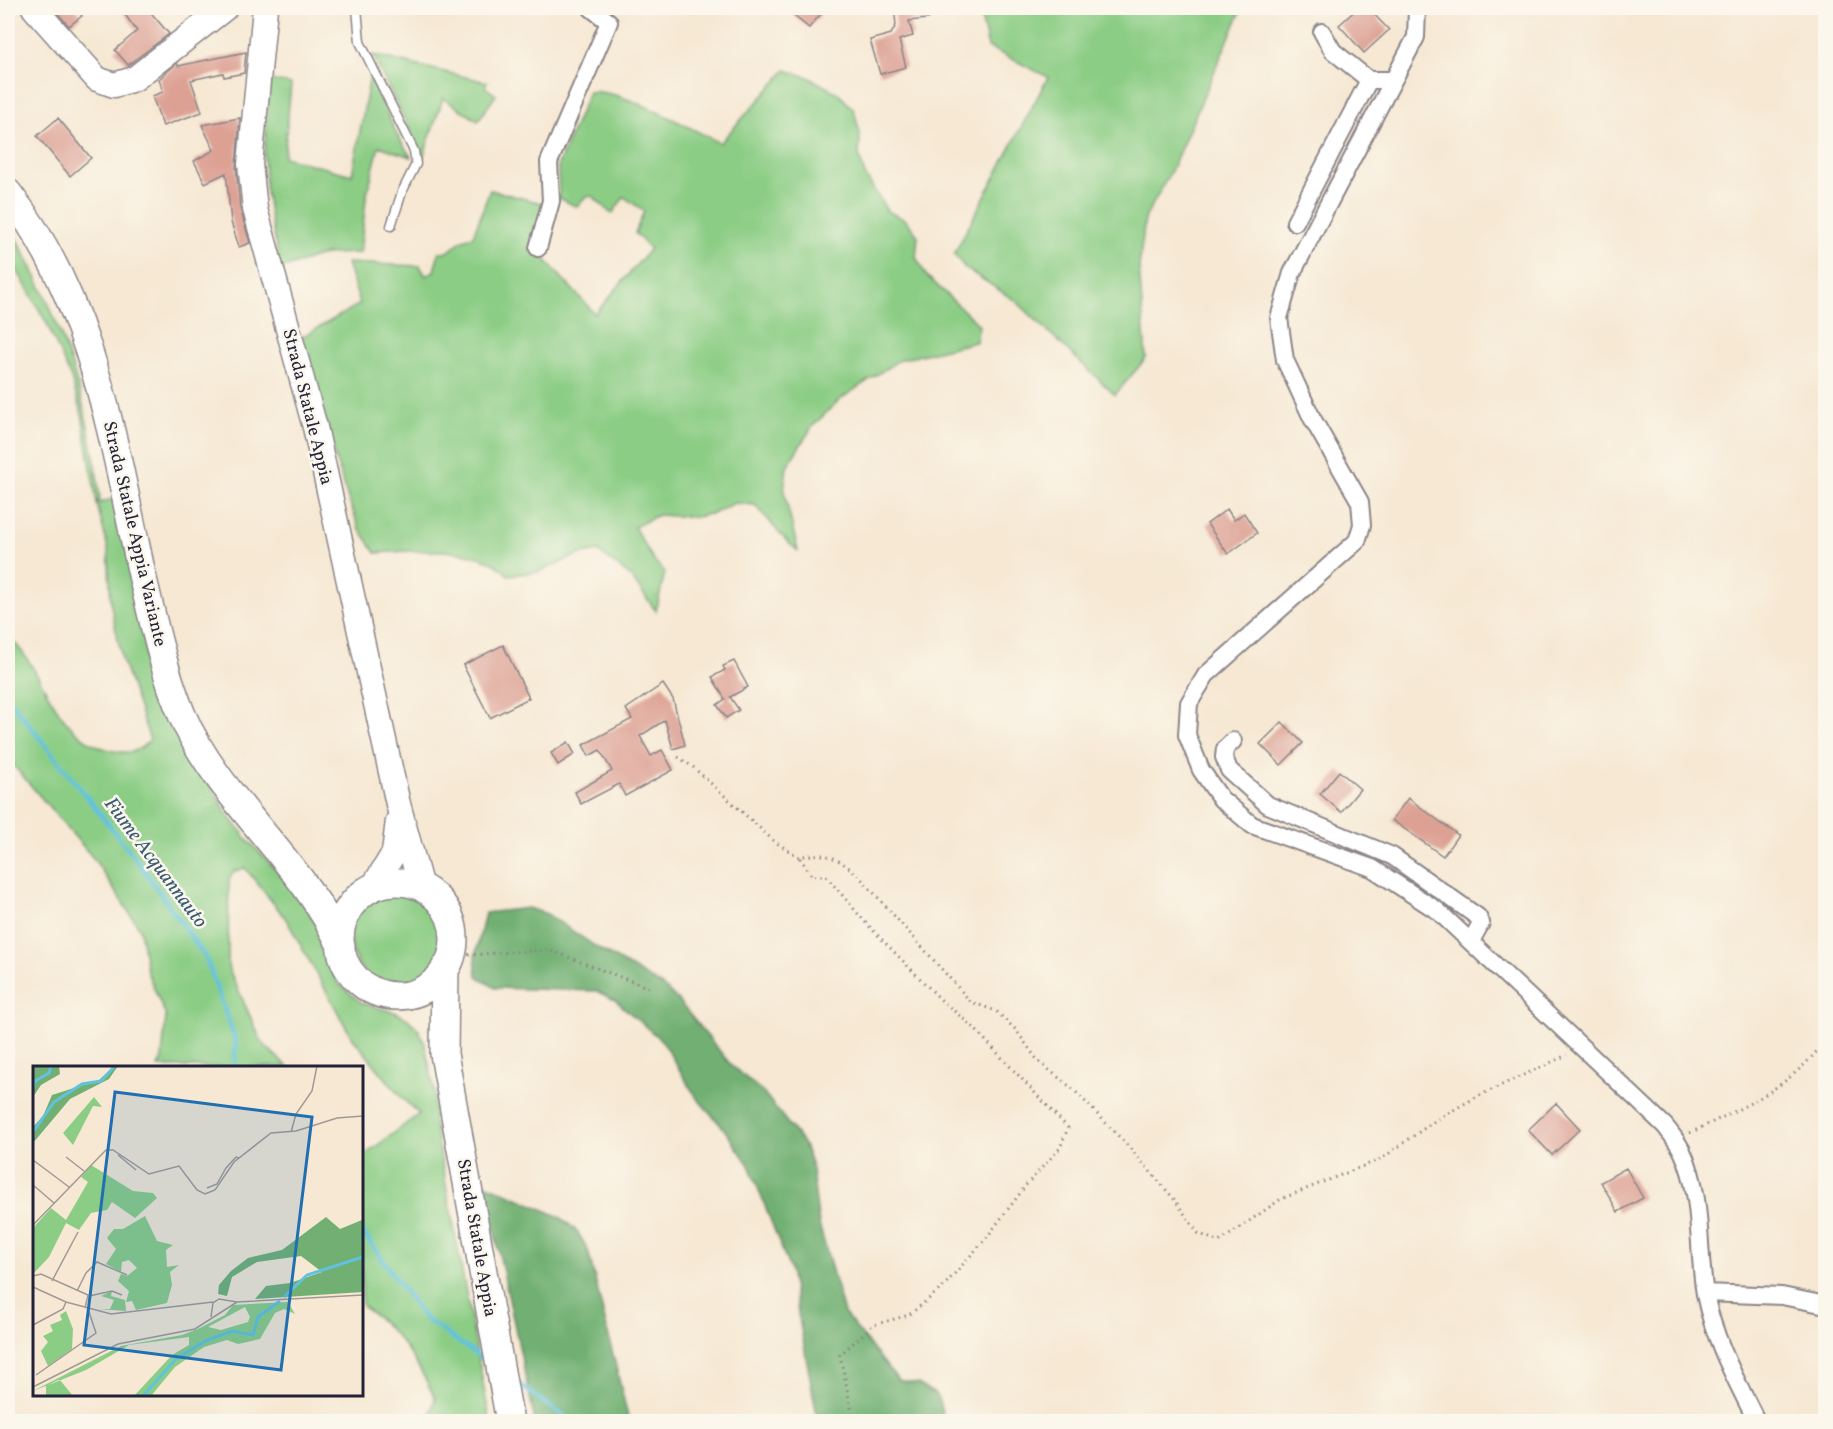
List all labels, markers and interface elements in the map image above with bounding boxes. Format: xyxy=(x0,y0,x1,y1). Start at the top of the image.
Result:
street label: Strada Statale Appia xyxy=(275,326,339,488)
street label: Strada Statale Appia Variante xyxy=(96,419,172,649)
water label: Fiume Acquannauto xyxy=(96,792,214,934)
inset map xyxy=(33,1066,363,1396)
street label: Strada Statale Appia xyxy=(450,1157,502,1319)

